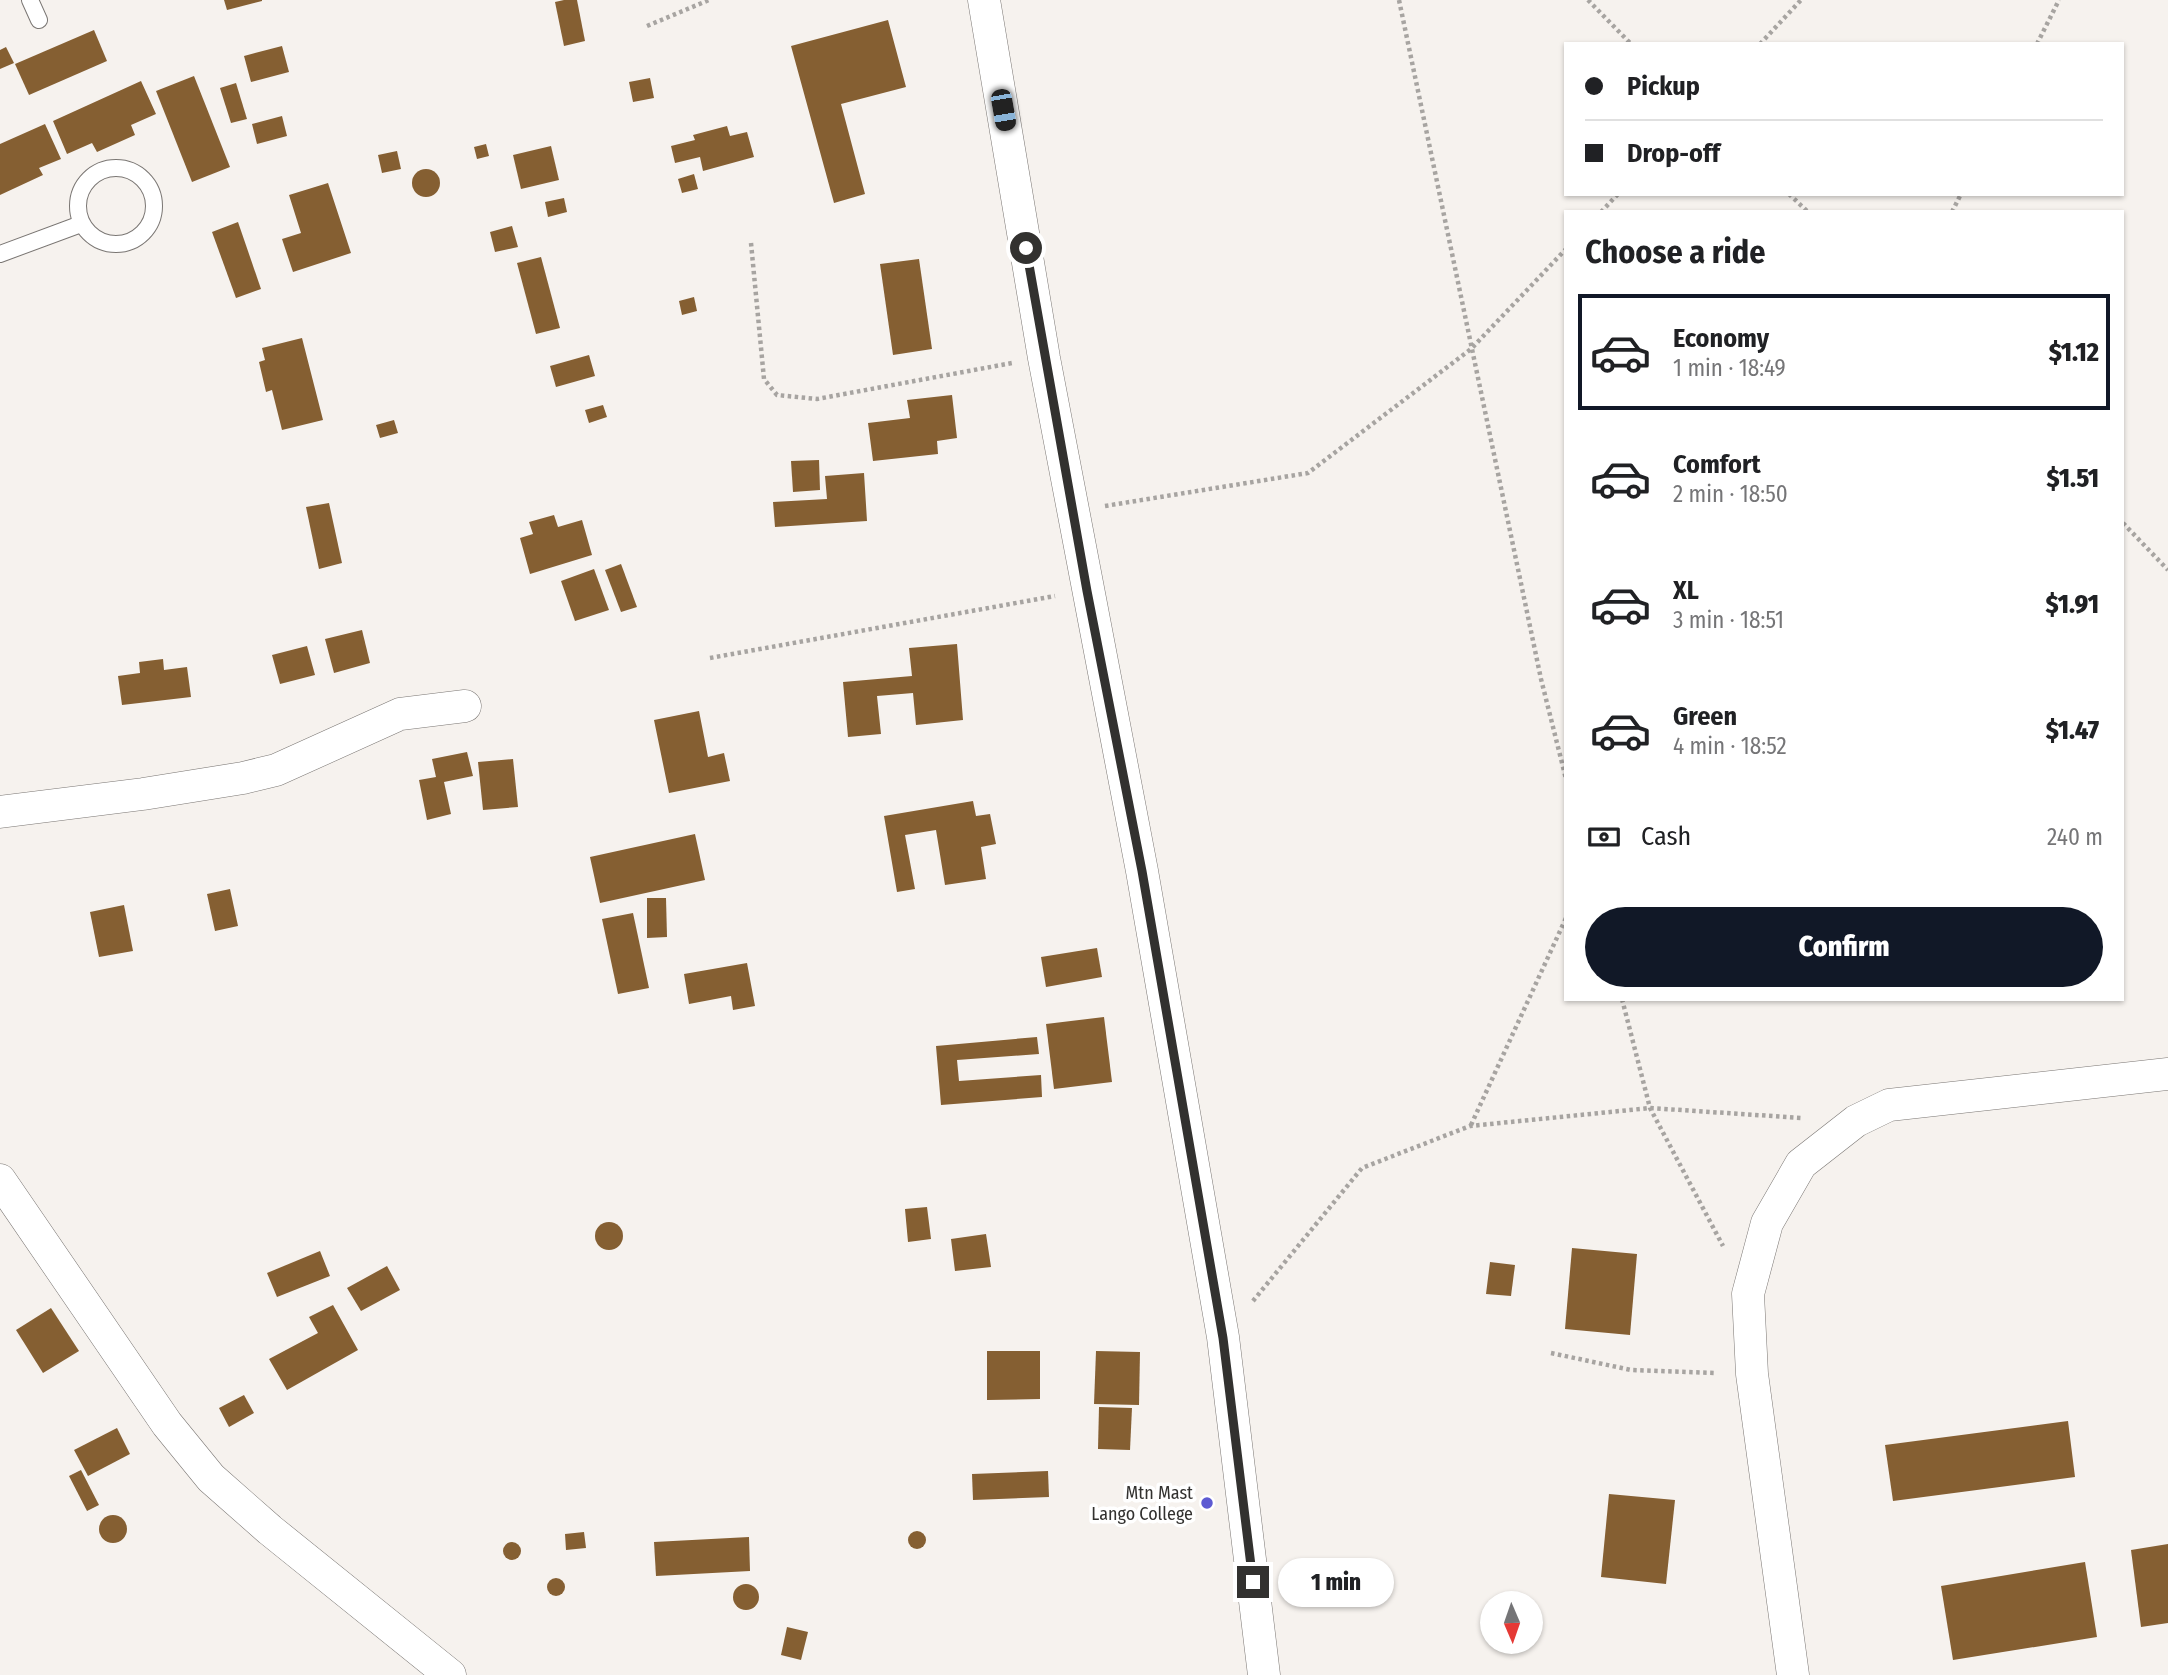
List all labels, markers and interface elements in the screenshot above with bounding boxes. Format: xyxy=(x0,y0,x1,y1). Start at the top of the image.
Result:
text: Pickup xyxy=(1627,71,1700,102)
car xyxy=(990,87,1017,133)
text: Drop-off xyxy=(1627,138,1720,169)
route start xyxy=(1010,232,1042,264)
text: Choose a ride xyxy=(1585,233,1766,271)
icon: car xyxy=(1589,321,1652,384)
text: Economy xyxy=(1673,323,1769,354)
text: $1.12 xyxy=(2049,337,2099,368)
text: 1 min · 18:49 xyxy=(1673,354,1786,382)
icon: car xyxy=(1589,447,1652,510)
text: Comfort xyxy=(1673,449,1761,480)
text: $1.51 xyxy=(2047,463,2099,494)
text: 2 min · 18:50 xyxy=(1673,480,1788,508)
icon: car xyxy=(1589,573,1652,636)
text: XL xyxy=(1673,575,1699,606)
text: $1.91 xyxy=(2046,589,2099,620)
text: 3 min · 18:51 xyxy=(1673,606,1784,634)
icon: car xyxy=(1589,699,1652,762)
text: Green xyxy=(1673,701,1737,732)
text: $1.47 xyxy=(2046,715,2099,746)
text: 4 min · 18:52 xyxy=(1673,732,1787,760)
icon: cash xyxy=(1585,818,1623,856)
text: Cash xyxy=(1641,821,1691,852)
text: 240 m xyxy=(2047,823,2103,851)
button: Confirm xyxy=(1585,907,2103,987)
place label: Mtn Mast Lango College xyxy=(1091,1482,1193,1525)
marker: Mtn Mast Lango College xyxy=(1199,1495,1215,1511)
callout: 1 min xyxy=(1278,1558,1393,1606)
route end xyxy=(1237,1566,1269,1598)
text: 1 min xyxy=(1311,1568,1361,1596)
north arrow xyxy=(1480,1591,1544,1654)
map controls xyxy=(1480,1591,1543,1654)

